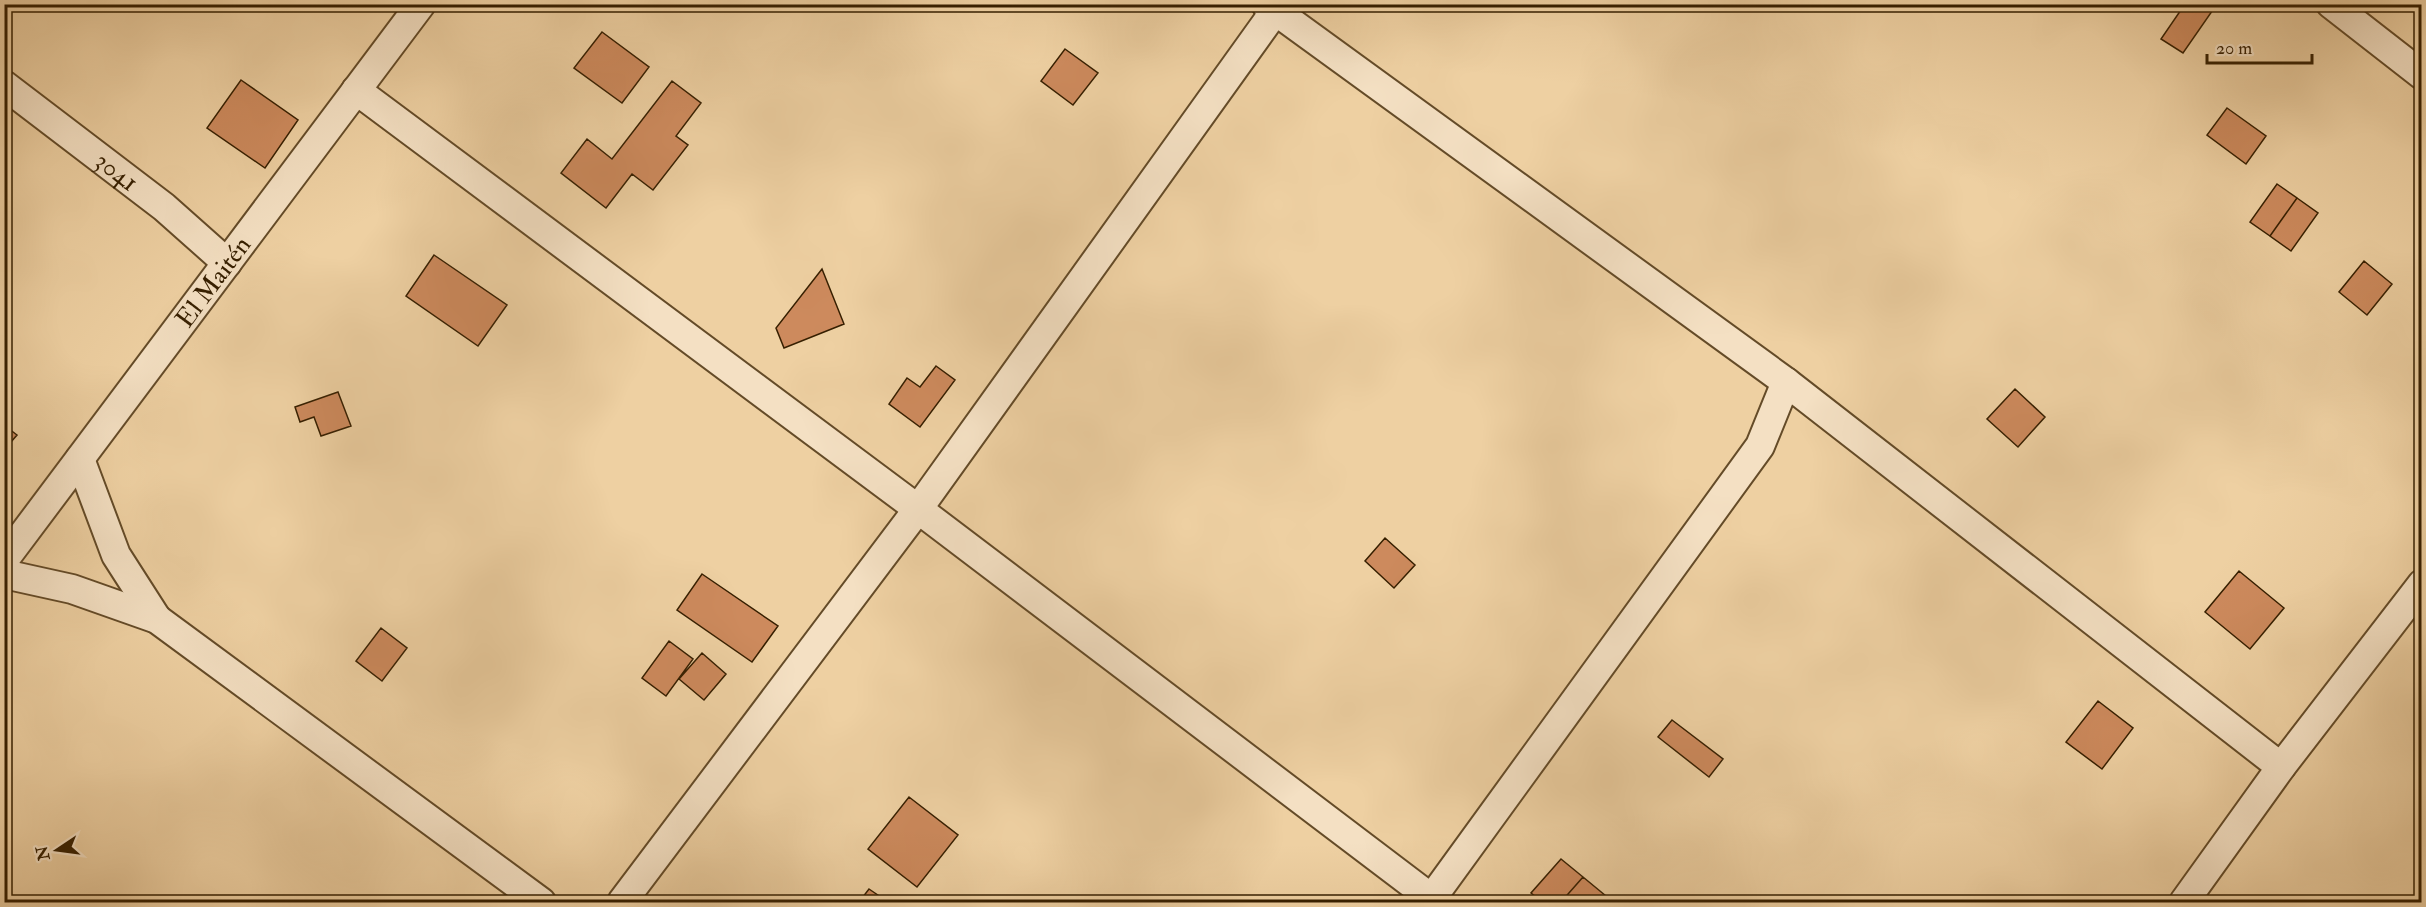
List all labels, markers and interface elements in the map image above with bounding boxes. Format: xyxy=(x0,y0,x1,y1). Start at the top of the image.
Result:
scale bar xyxy=(2207,27,2312,65)
text: 20 m xyxy=(2216,37,2252,60)
street label: 3041 xyxy=(88,145,145,199)
street label: El Maitén xyxy=(169,230,258,334)
north arrow xyxy=(27,820,87,880)
text: N xyxy=(32,843,55,863)

